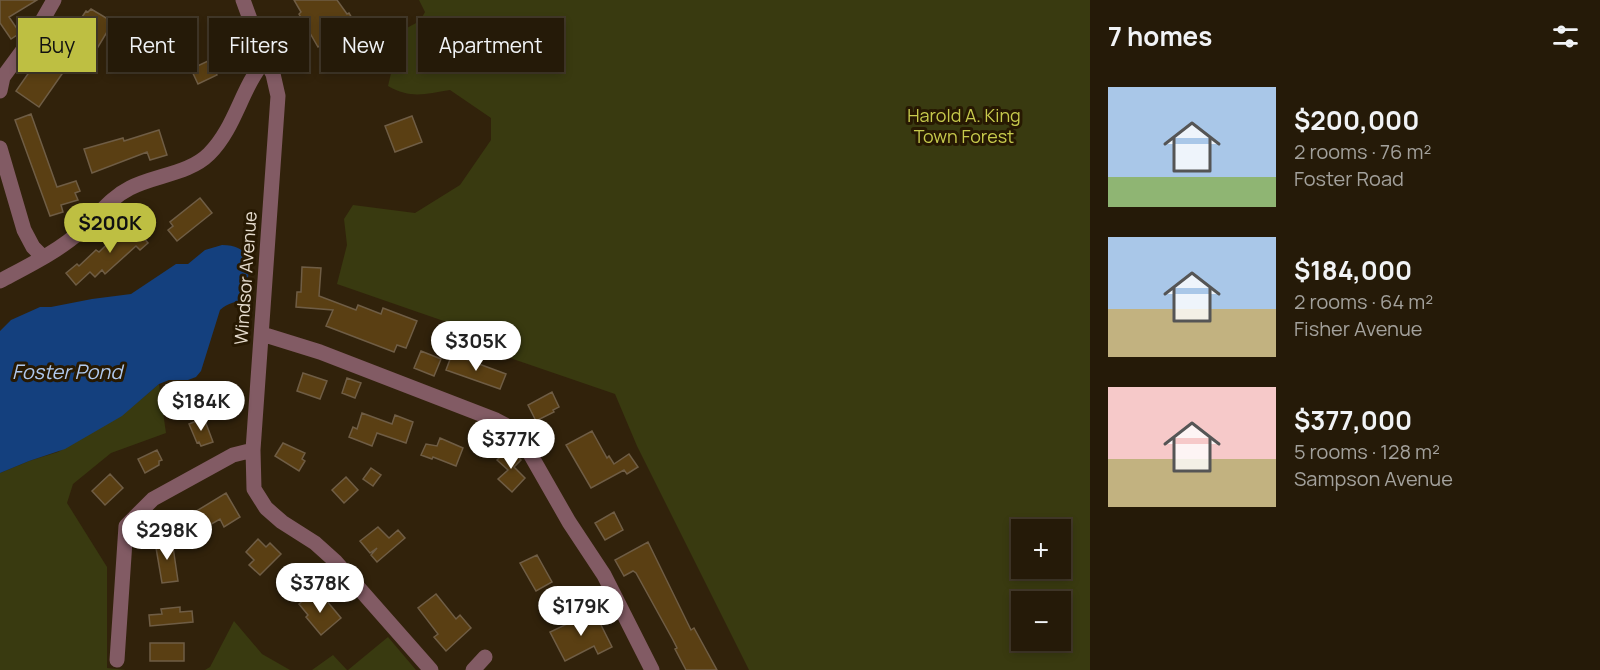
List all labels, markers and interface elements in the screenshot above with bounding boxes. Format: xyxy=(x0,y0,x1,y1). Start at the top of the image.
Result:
chip: Buy xyxy=(18,18,96,72)
chip: Rent xyxy=(108,18,197,72)
chip: Filters xyxy=(209,18,309,72)
chip: New xyxy=(321,18,406,72)
chip: Apartment xyxy=(418,18,564,72)
text: 7 homes xyxy=(1108,18,1212,54)
icon: filters xyxy=(1549,20,1582,53)
text: $200,000 xyxy=(1294,102,1419,138)
park label: Harold A. King Town Forest xyxy=(907,103,1021,148)
icon: home xyxy=(1156,111,1228,183)
text: 2 rooms · 76 m² xyxy=(1294,138,1431,165)
text: Foster Road xyxy=(1294,165,1404,192)
pin: $200K xyxy=(68,203,152,254)
text: $200K xyxy=(78,209,142,236)
street label: Windsor Avenue xyxy=(228,210,262,346)
text: $184,000 xyxy=(1294,252,1412,288)
icon: home xyxy=(1156,261,1228,333)
text: 2 rooms · 64 m² xyxy=(1294,288,1433,315)
text: Fisher Avenue xyxy=(1294,315,1423,342)
pin: $305K xyxy=(434,321,518,372)
text: $305K xyxy=(445,327,507,354)
water label: Foster Pond xyxy=(12,358,125,385)
pin: $184K xyxy=(159,381,243,432)
text: $184K xyxy=(172,387,230,414)
text: $377,000 xyxy=(1294,402,1412,438)
icon: home xyxy=(1156,411,1228,483)
pin: $377K xyxy=(469,419,553,470)
text: $377K xyxy=(482,425,540,452)
text: 5 rooms · 128 m² xyxy=(1294,438,1440,465)
text: Sampson Avenue xyxy=(1294,465,1453,492)
pin: $298K xyxy=(125,510,209,561)
text: $298K xyxy=(136,516,198,543)
map controls xyxy=(1011,519,1071,651)
button: + xyxy=(1011,519,1071,579)
pin: $378K xyxy=(278,563,362,614)
text: $378K xyxy=(290,569,350,596)
pin: $179K xyxy=(539,586,623,637)
button: − xyxy=(1011,591,1071,651)
text: $179K xyxy=(552,592,610,619)

